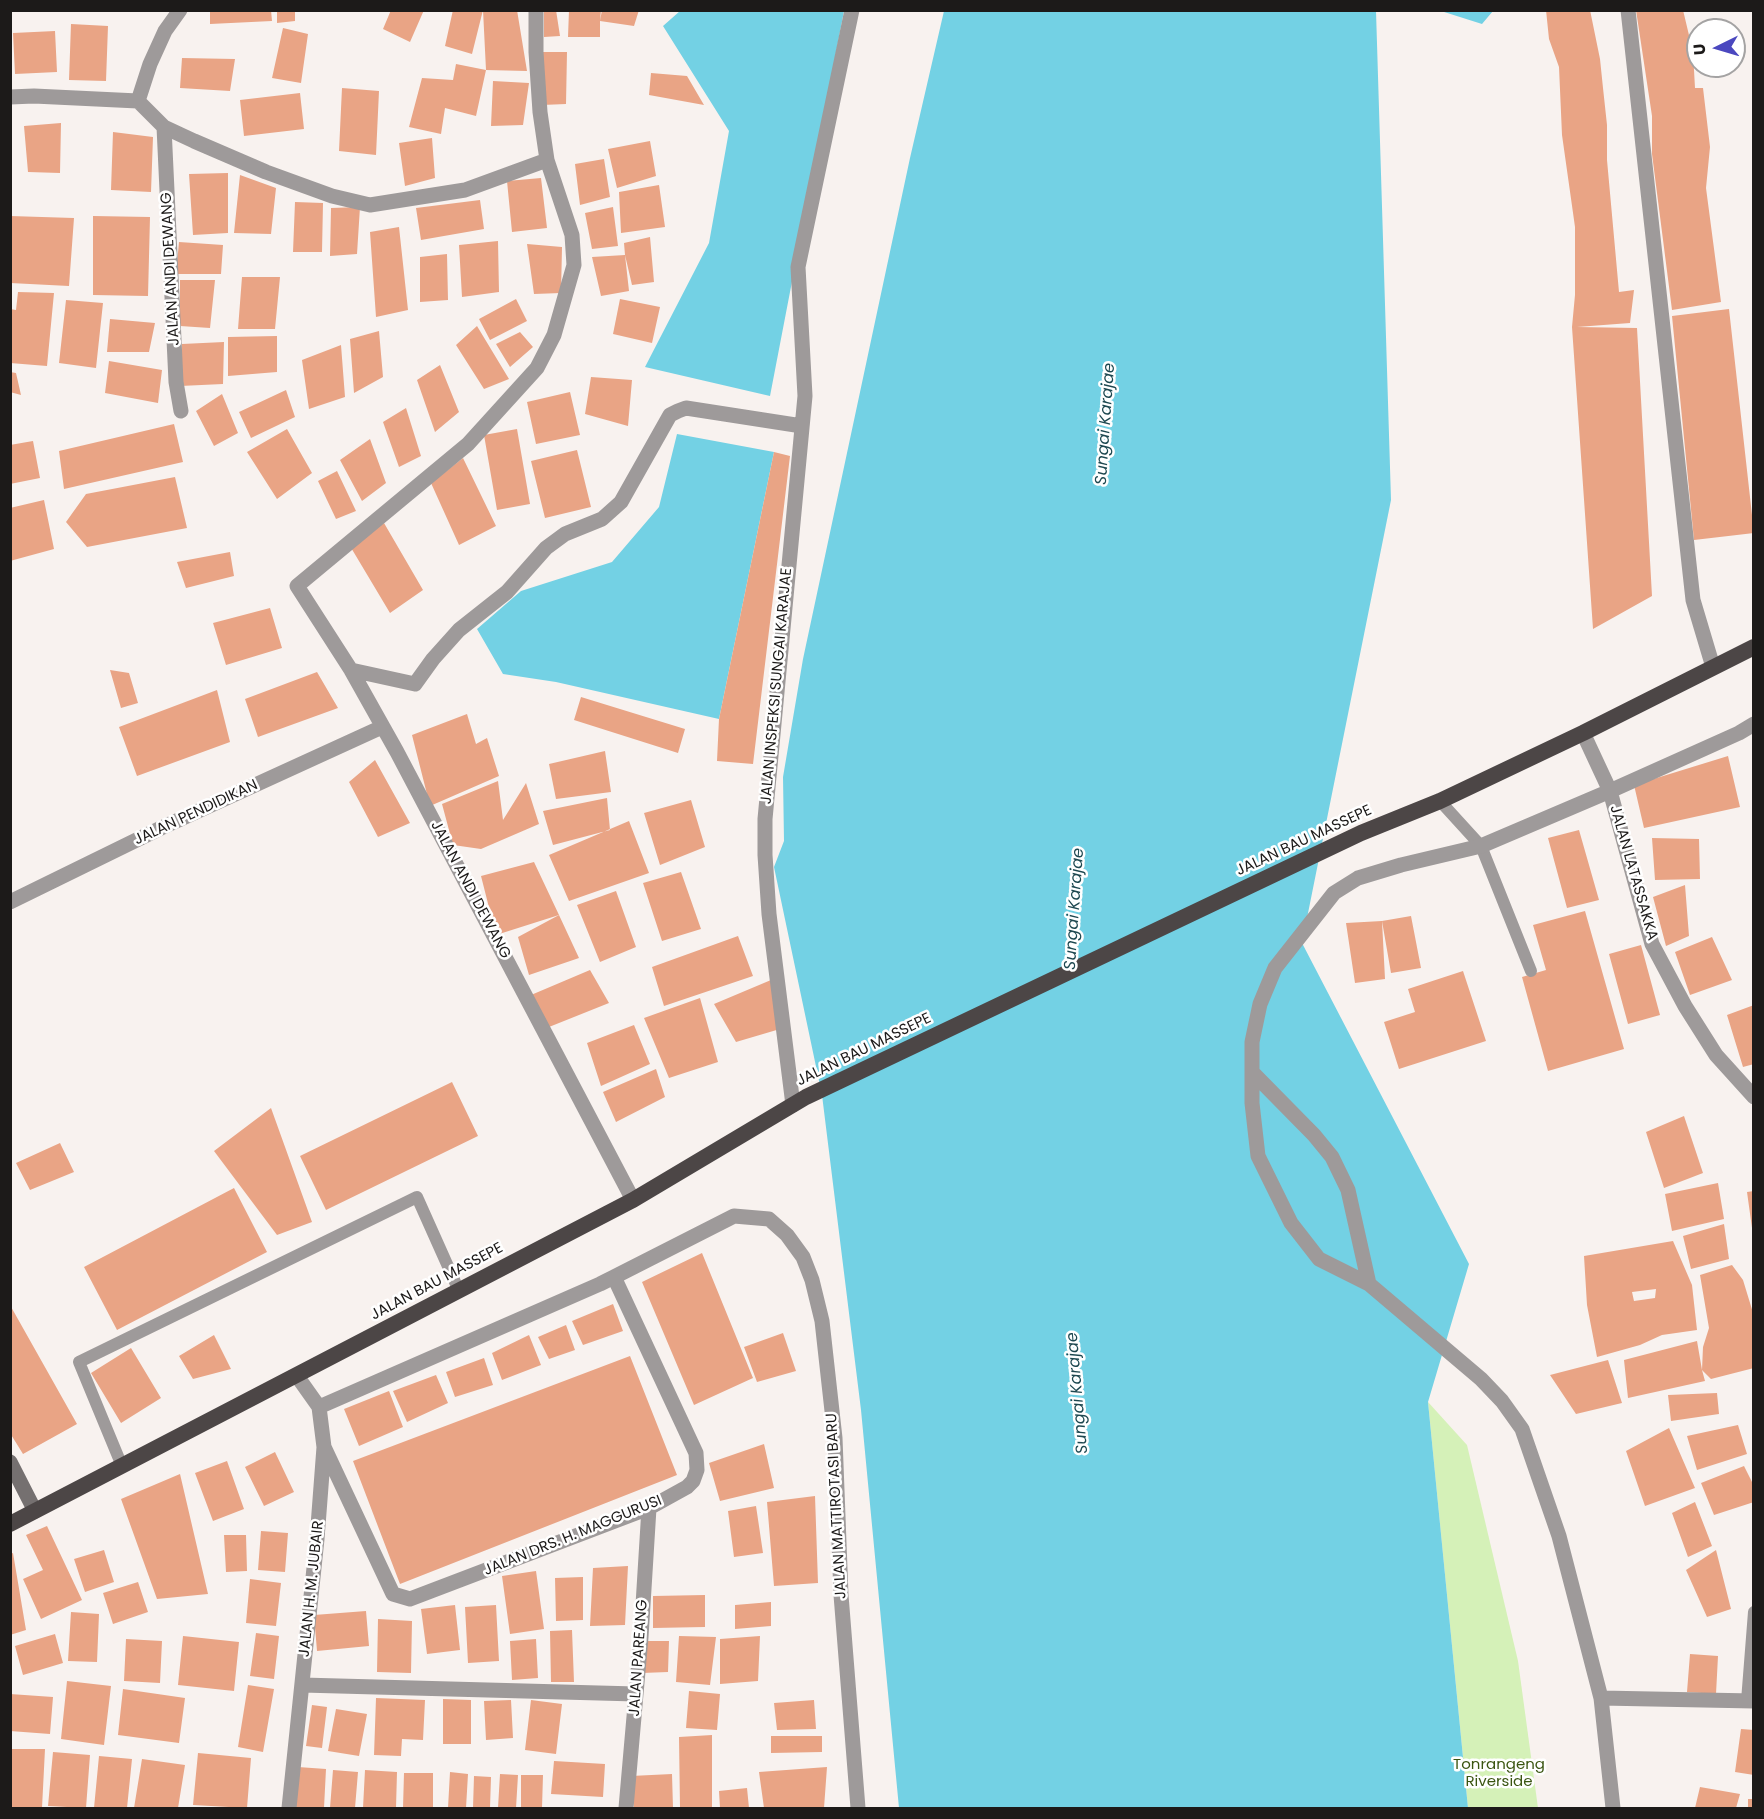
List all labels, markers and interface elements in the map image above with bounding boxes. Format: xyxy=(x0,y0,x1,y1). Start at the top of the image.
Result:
north arrow xyxy=(1686,18,1746,78)
text: U xyxy=(1688,43,1712,56)
street label: JALAN ANDI DEWANG xyxy=(158,192,184,346)
water label: Sungai Karajae xyxy=(1092,362,1120,486)
street label: JALAN INSPEKSI SUNGAI KARAJAE xyxy=(758,567,796,805)
street label: JALAN PENDIDIKAN xyxy=(131,776,261,850)
street label: JALAN BAU MASSEPE xyxy=(1233,802,1375,880)
street label: JALAN LATASSAKKA xyxy=(1605,803,1661,943)
street label: JALAN ANDI DEWANG xyxy=(426,818,514,962)
water label: Sungai Karajae xyxy=(1061,847,1089,971)
street label: JALAN BAU MASSEPE xyxy=(794,1010,934,1090)
street label: JALAN BAU MASSEPE xyxy=(368,1239,506,1325)
water label: Sungai Karajae xyxy=(1063,1331,1093,1455)
street label: JALAN MATTIROTASI BARU xyxy=(823,1412,851,1600)
street label: JALAN DRS. H. MAGGURUSI xyxy=(481,1492,665,1580)
street label: JALAN H. M. JUBAIR xyxy=(296,1520,328,1658)
street label: JALAN PAREANG xyxy=(626,1599,652,1717)
park label: Tonrangeng Riverside xyxy=(1453,1756,1545,1791)

